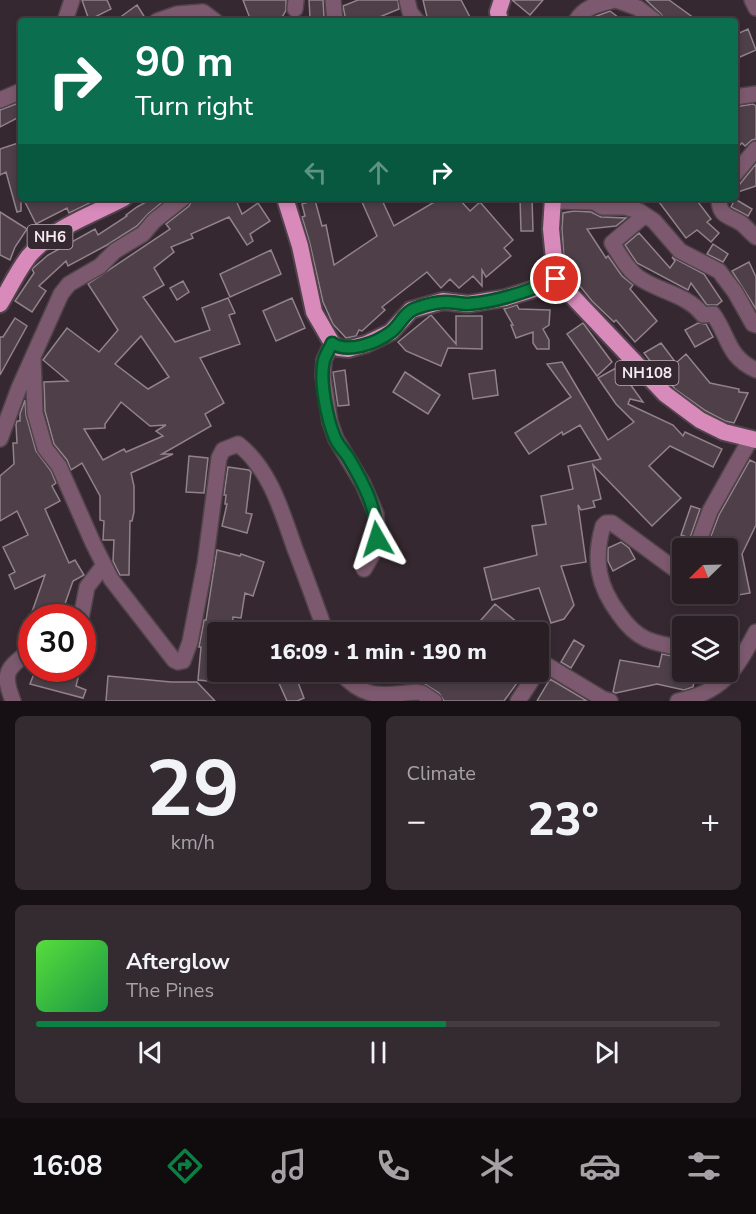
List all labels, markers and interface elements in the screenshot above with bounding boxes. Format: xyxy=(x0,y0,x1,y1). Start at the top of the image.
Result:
text: 90 m xyxy=(135,34,234,91)
icon: right xyxy=(36,42,114,120)
text: Turn right xyxy=(135,88,253,125)
icon: left xyxy=(299,156,332,189)
icon: ahead xyxy=(362,156,395,189)
icon: right xyxy=(425,156,458,189)
road number: NH6 xyxy=(28,225,72,249)
pin xyxy=(530,253,581,304)
icon: arrive xyxy=(539,262,572,295)
road number: NH108 xyxy=(616,361,678,385)
position arrow xyxy=(345,507,409,571)
north arrow xyxy=(672,538,738,604)
map controls xyxy=(672,538,738,682)
speed limit sign: 30 xyxy=(18,604,96,682)
button: layers xyxy=(672,616,738,682)
text: 16:09 · 1 min · 190 m xyxy=(269,637,487,667)
text: 29 xyxy=(146,736,240,843)
text: Climate xyxy=(407,760,476,787)
text: 23° xyxy=(528,790,599,851)
text: − xyxy=(407,799,426,844)
text: + xyxy=(700,799,720,844)
text: km/h xyxy=(171,829,215,856)
text: Afterglow xyxy=(126,947,230,977)
text: The Pines xyxy=(126,977,214,1004)
icon: previous xyxy=(134,1036,167,1069)
icon: pause xyxy=(362,1036,395,1069)
icon: next xyxy=(590,1036,623,1069)
icon: directions xyxy=(164,1145,206,1187)
icon: music xyxy=(268,1145,310,1187)
icon: phone xyxy=(372,1145,414,1187)
icon: climate xyxy=(476,1145,518,1187)
icon: car xyxy=(579,1145,621,1187)
icon: filters xyxy=(683,1145,725,1187)
text: 16:08 xyxy=(31,1148,102,1185)

